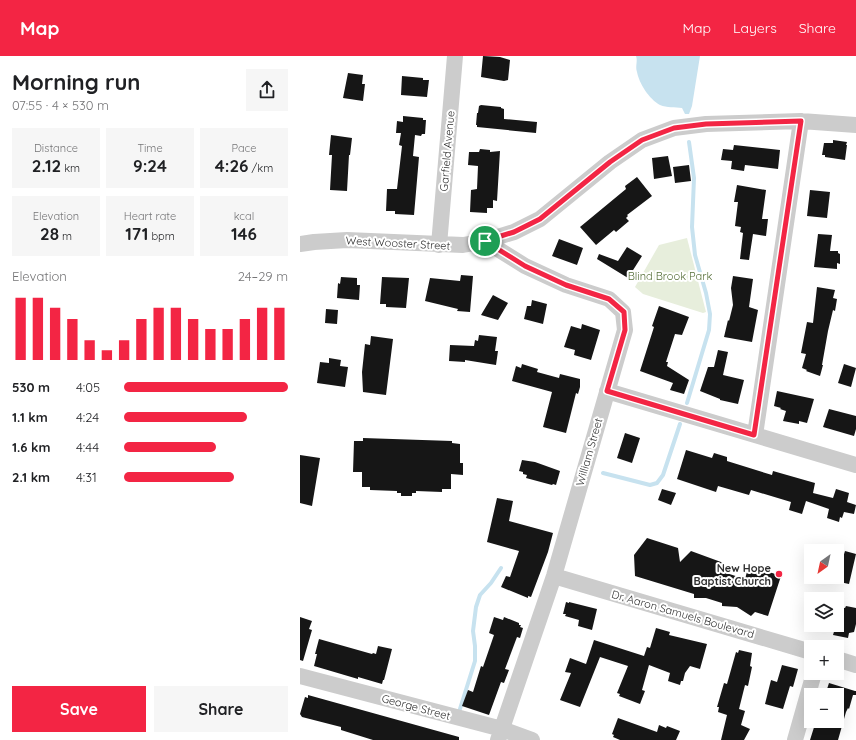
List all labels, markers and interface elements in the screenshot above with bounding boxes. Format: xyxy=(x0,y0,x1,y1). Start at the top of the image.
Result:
text: Map xyxy=(20,16,59,40)
text: Map xyxy=(682,19,711,37)
text: Layers xyxy=(733,19,777,37)
text: Share xyxy=(799,19,836,37)
text: Morning run xyxy=(12,68,140,96)
button: share xyxy=(246,69,288,111)
text: 07:55 · 4 × 530 m xyxy=(12,97,109,113)
street label: Garfield Avenue xyxy=(436,110,458,192)
text: Distance xyxy=(34,141,78,155)
text: Time xyxy=(137,141,163,155)
text: Pace xyxy=(231,141,257,155)
text: 2.12 xyxy=(32,155,61,176)
text: 9:24 xyxy=(133,155,167,176)
text: 4:26 xyxy=(215,155,249,176)
text: km xyxy=(61,161,80,175)
text: /km xyxy=(249,161,273,175)
text: Elevation xyxy=(33,209,79,223)
text: Heart rate xyxy=(124,209,176,223)
text: kcal xyxy=(234,209,254,223)
text: 28 xyxy=(40,223,59,244)
text: 171 xyxy=(125,223,148,244)
text: 146 xyxy=(231,223,257,244)
pin xyxy=(468,224,502,258)
text: m xyxy=(59,229,72,243)
text: bpm xyxy=(148,229,175,243)
icon: arrive xyxy=(474,230,496,252)
street label: West Wooster Street xyxy=(345,233,451,253)
text: Elevation xyxy=(12,268,67,284)
text: 24–29 m xyxy=(238,268,288,284)
park label: Blind Brook Park xyxy=(628,269,712,283)
text: 530 m xyxy=(12,379,50,395)
text: 4:05 xyxy=(76,379,100,395)
text: 1.1 km xyxy=(12,409,48,425)
text: 4:24 xyxy=(76,409,99,425)
street label: William Street xyxy=(573,416,605,488)
text: 1.6 km xyxy=(12,439,51,455)
text: 4:44 xyxy=(76,439,99,455)
text: 2.1 km xyxy=(12,469,50,485)
text: 4:31 xyxy=(76,469,97,485)
north arrow xyxy=(804,544,844,584)
map controls xyxy=(804,544,844,728)
place label: New Hope Baptist Church xyxy=(694,561,772,588)
marker: New Hope Baptist Church xyxy=(774,569,784,579)
street label: Dr. Aaron Samuels Boulevard xyxy=(610,587,756,641)
button: layers xyxy=(804,592,844,632)
button: + xyxy=(804,640,844,680)
button: Save xyxy=(12,686,146,732)
button: Share xyxy=(154,686,288,732)
button: − xyxy=(804,688,844,728)
street label: George Street xyxy=(380,691,452,723)

